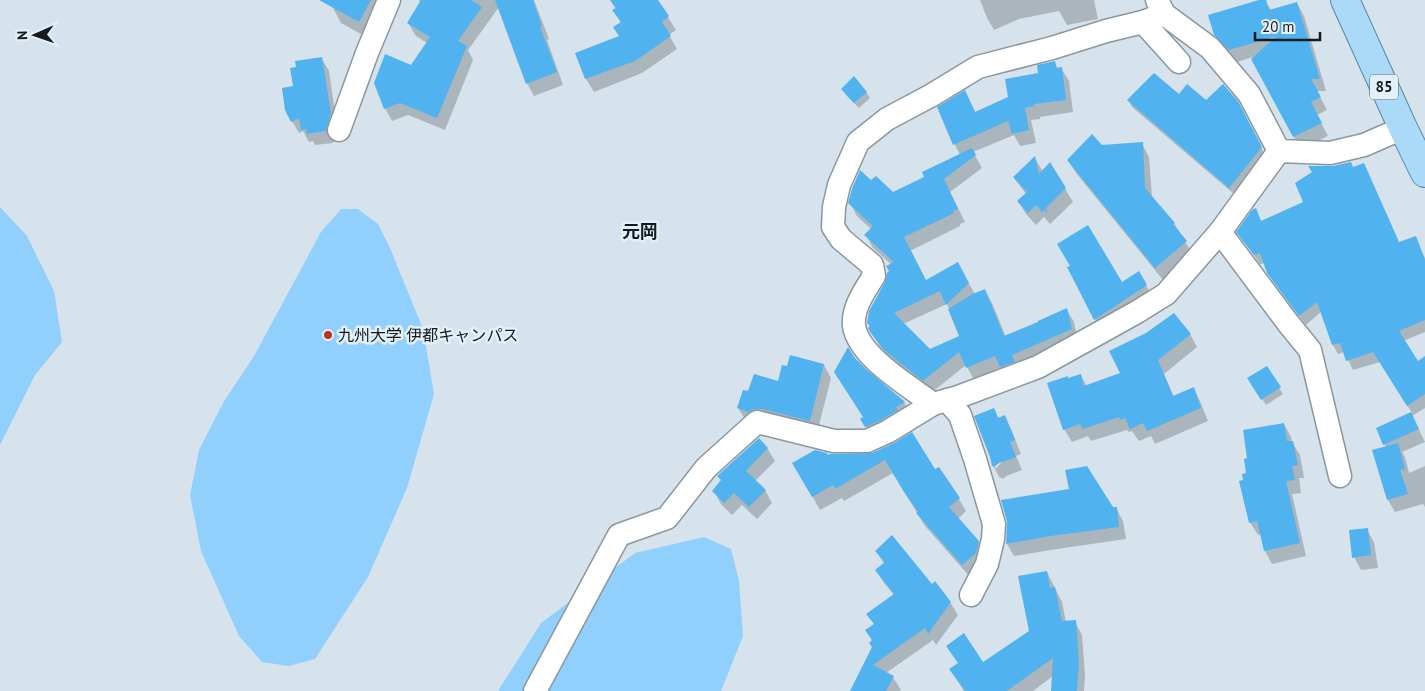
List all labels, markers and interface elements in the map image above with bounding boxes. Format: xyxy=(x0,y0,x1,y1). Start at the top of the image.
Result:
north arrow xyxy=(10,10,60,60)
scale bar xyxy=(1255,10,1320,42)
text: 20 m xyxy=(1262,17,1295,36)
text: N xyxy=(13,31,31,40)
road number: 85 xyxy=(1370,74,1398,100)
district label: 元岡 xyxy=(622,220,658,243)
place label: 九州大学 伊都キャンパス xyxy=(338,325,518,345)
marker: 九州大学 伊都キャンパス xyxy=(322,329,334,341)

